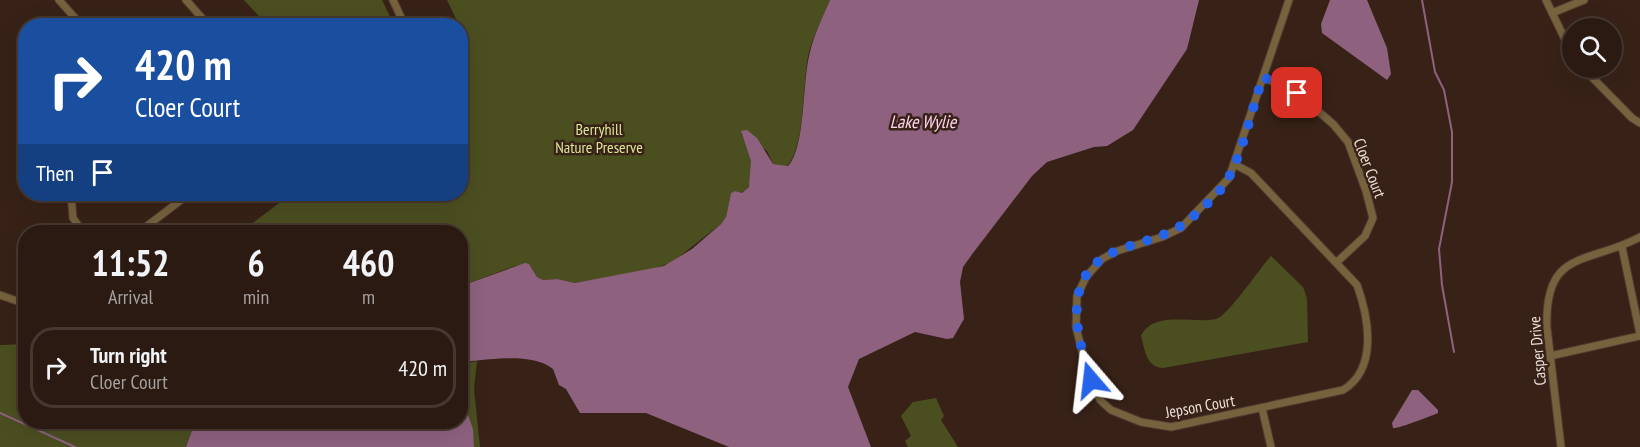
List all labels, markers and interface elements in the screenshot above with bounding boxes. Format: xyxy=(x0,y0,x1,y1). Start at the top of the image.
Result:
map controls xyxy=(1562,18,1622,78)
button: search xyxy=(1562,18,1622,78)
text: 420 m xyxy=(135,37,232,92)
icon: right xyxy=(36,42,114,120)
pin xyxy=(1271,67,1322,118)
icon: arrive xyxy=(1280,76,1313,109)
text: Cloer Court xyxy=(135,90,240,124)
water label: Lake Wylie xyxy=(890,110,958,133)
park label: Berryhill Nature Preserve xyxy=(555,119,643,157)
street label: Cloer Court xyxy=(1350,135,1391,201)
icon: arrive xyxy=(86,156,119,189)
text: Then xyxy=(36,159,74,187)
text: 11:52 xyxy=(92,239,169,286)
text: 6 xyxy=(247,239,265,286)
text: 460 xyxy=(343,239,394,286)
text: Arrival xyxy=(108,284,153,310)
text: min xyxy=(243,284,269,310)
text: m xyxy=(362,284,375,310)
street label: Casper Drive xyxy=(1524,316,1550,386)
text: Turn right xyxy=(90,341,167,369)
position arrow xyxy=(1059,348,1123,412)
icon: right xyxy=(39,351,72,384)
text: 420 m xyxy=(398,354,447,382)
text: Cloer Court xyxy=(90,369,168,395)
street label: Jepson Court xyxy=(1163,390,1237,422)

